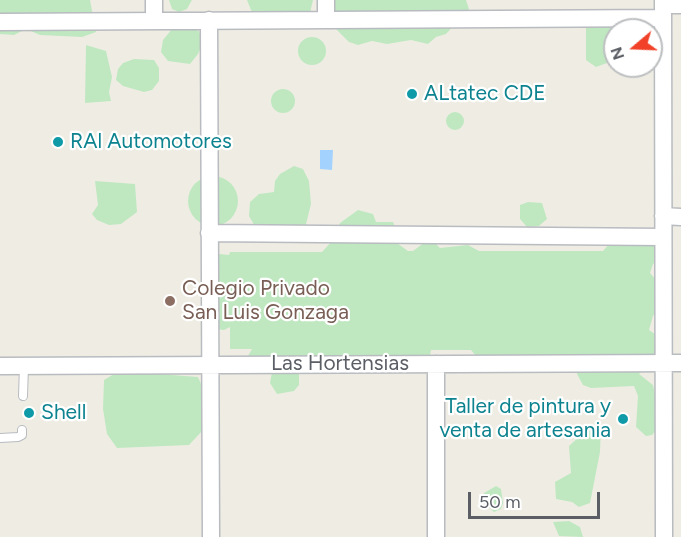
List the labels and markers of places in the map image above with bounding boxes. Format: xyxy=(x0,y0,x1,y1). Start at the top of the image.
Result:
place label: ALtatec CDE xyxy=(424,81,546,107)
marker: ALtatec CDE xyxy=(405,87,419,101)
place label: RAl Automotores xyxy=(70,129,232,155)
marker: RAl Automotores xyxy=(51,135,65,149)
place label: Colegio Privado San Luis Gonzaga xyxy=(182,276,349,326)
marker: Colegio Privado San Luis Gonzaga xyxy=(163,294,177,308)
place label: Taller de pintura y venta de artesania xyxy=(439,394,611,444)
place label: Shell xyxy=(41,400,86,426)
marker: Shell xyxy=(22,406,36,420)
marker: Taller de pintura y venta de artesania xyxy=(616,412,630,426)

